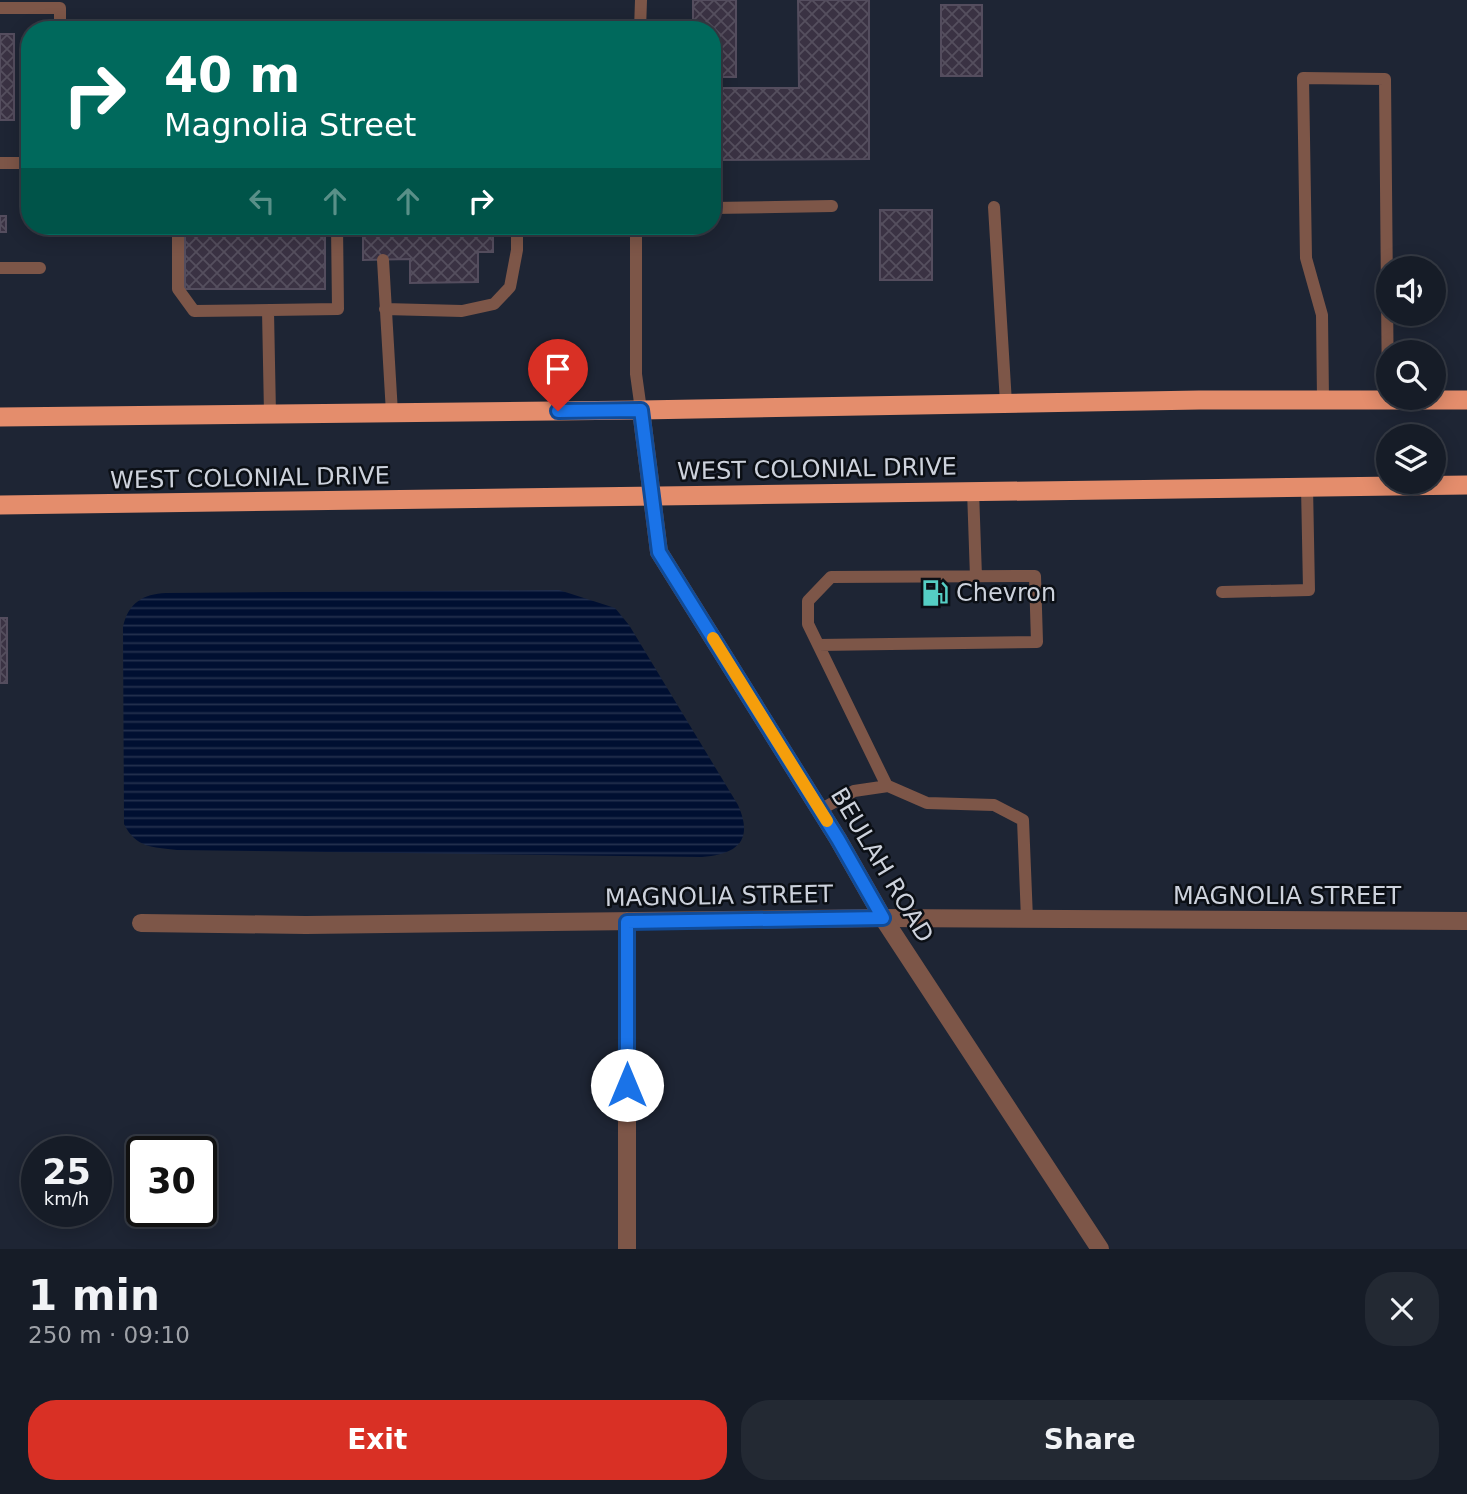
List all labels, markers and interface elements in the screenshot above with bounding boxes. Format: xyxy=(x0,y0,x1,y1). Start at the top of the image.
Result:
text: 40 m xyxy=(164,47,300,104)
icon: right xyxy=(49,49,140,140)
text: Magnolia Street xyxy=(164,106,416,144)
icon: left xyxy=(243,182,281,220)
icon: ahead xyxy=(316,182,354,220)
icon: ahead xyxy=(389,182,427,220)
icon: right xyxy=(462,182,500,220)
map controls xyxy=(1376,256,1446,494)
button: sound xyxy=(1376,256,1446,326)
pin xyxy=(528,339,588,411)
button: search xyxy=(1376,340,1446,410)
icon: arrive xyxy=(539,350,577,388)
button: layers xyxy=(1376,424,1446,494)
street label: WEST COLONIAL DRIVE xyxy=(677,453,957,485)
street label: WEST COLONIAL DRIVE xyxy=(110,462,390,494)
fuel station icon: Chevron xyxy=(920,578,950,608)
place label: Chevron xyxy=(956,579,1056,607)
street label: BEULAH ROAD xyxy=(825,783,939,947)
street label: MAGNOLIA STREET xyxy=(605,880,834,912)
street label: MAGNOLIA STREET xyxy=(1173,882,1401,910)
position arrow xyxy=(590,1048,664,1122)
speed limit sign: 30 xyxy=(126,1136,217,1227)
text: 25 xyxy=(42,1152,91,1192)
text: km/h xyxy=(44,1188,89,1209)
text: 1 min xyxy=(28,1271,160,1320)
button: close xyxy=(1365,1272,1439,1346)
text: 250 m · 09:10 xyxy=(28,1322,190,1348)
button: Exit xyxy=(28,1400,727,1480)
button: Share xyxy=(741,1400,1439,1480)

